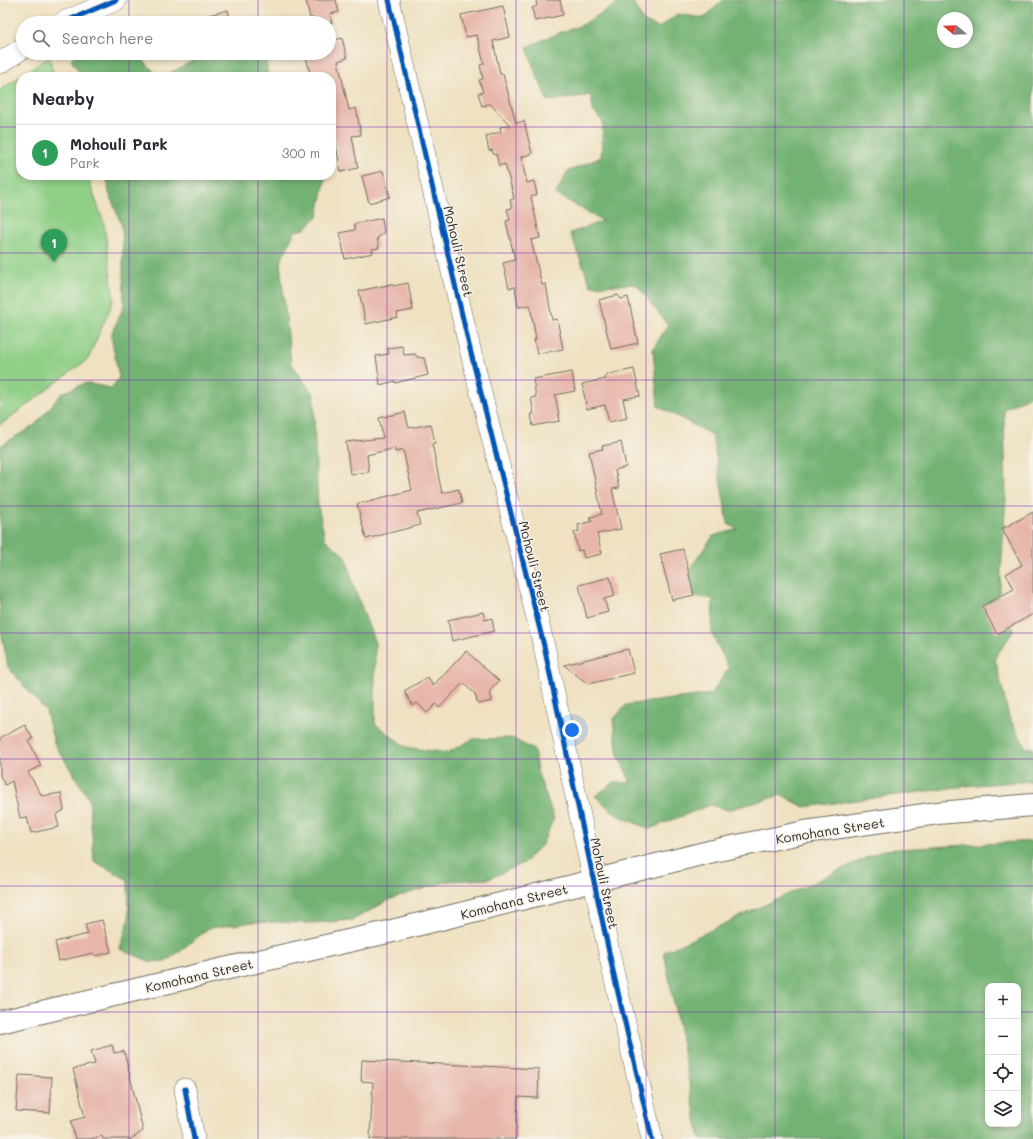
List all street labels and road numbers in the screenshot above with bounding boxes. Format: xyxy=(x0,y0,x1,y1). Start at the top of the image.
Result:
street label: Mohouli Street xyxy=(440,204,478,298)
street label: Mohouli Street xyxy=(516,519,555,613)
street label: Komohana Street xyxy=(774,813,886,847)
street label: Mohouli Street xyxy=(587,836,623,931)
street label: Komohana Street xyxy=(459,879,570,923)
street label: Komohana Street xyxy=(144,954,255,996)

